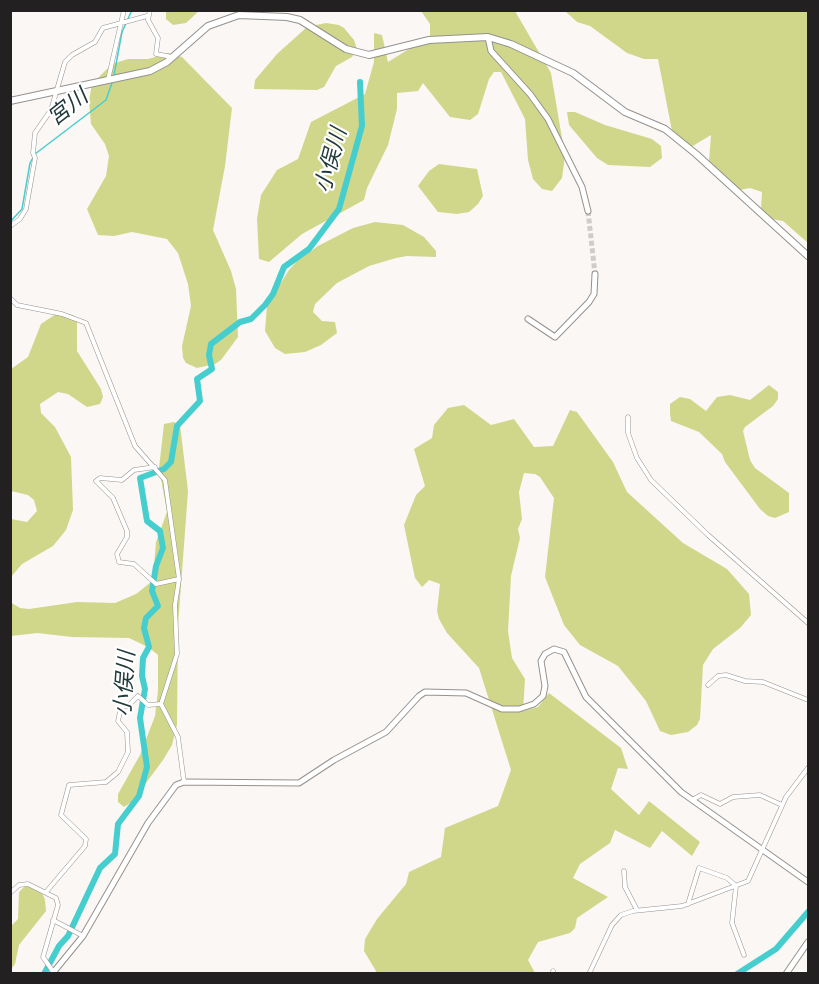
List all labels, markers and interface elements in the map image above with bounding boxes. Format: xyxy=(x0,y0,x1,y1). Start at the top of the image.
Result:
water label: 宮川 xyxy=(44,85,94,133)
water label: 小俣川 xyxy=(312,126,354,196)
water label: 小俣川 xyxy=(112,650,142,718)

